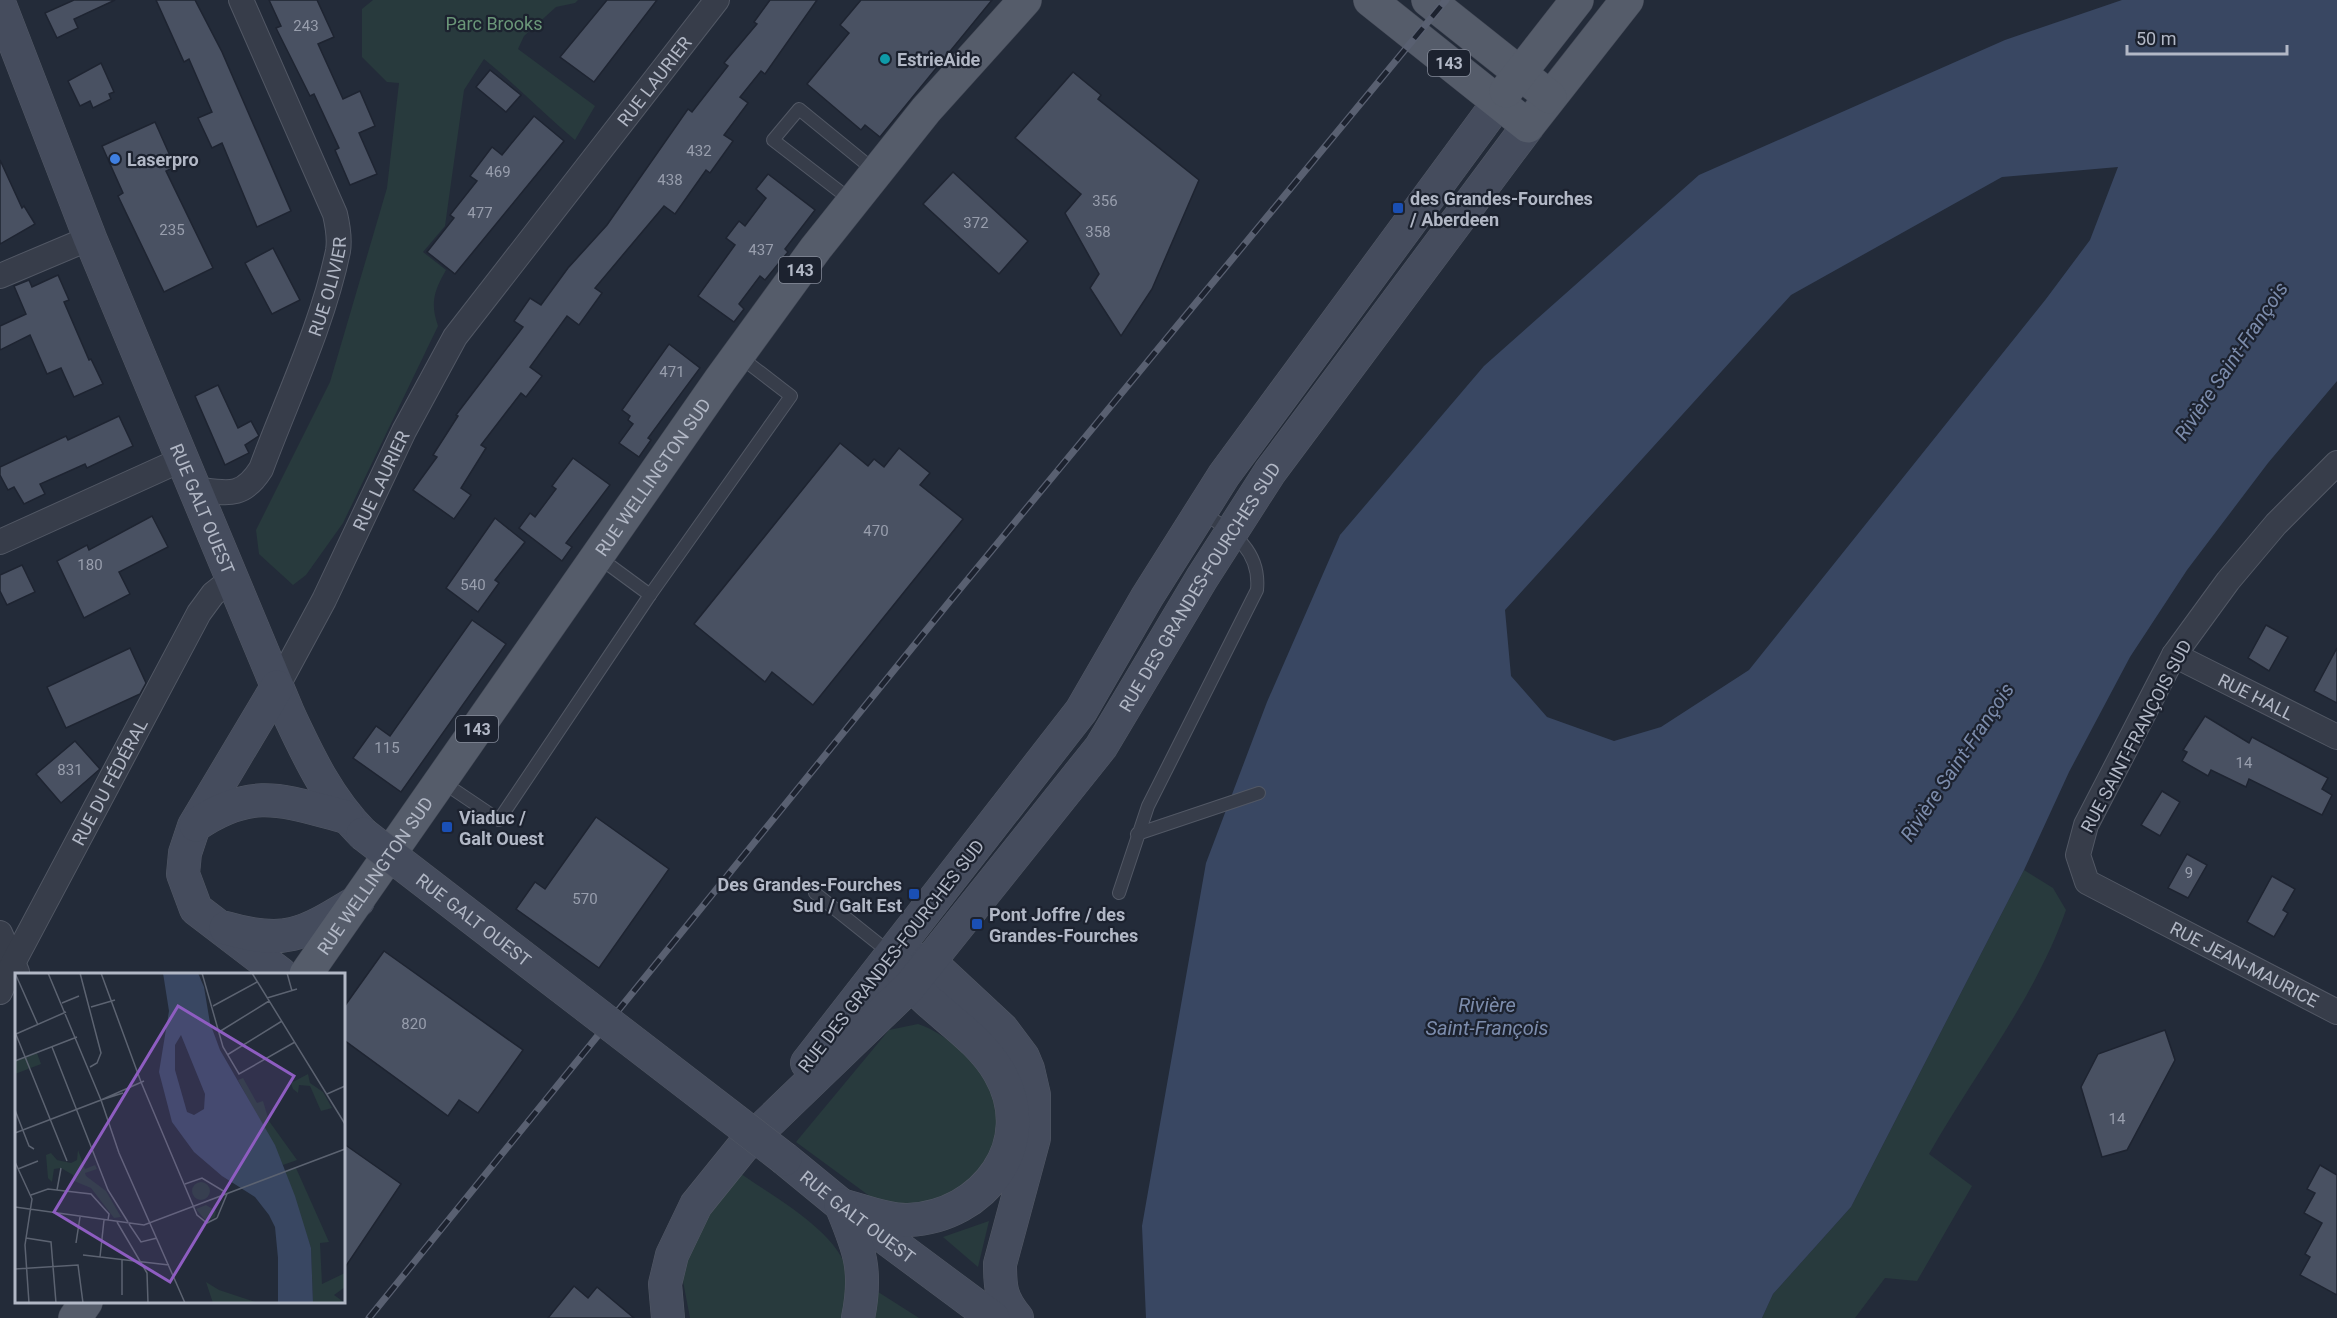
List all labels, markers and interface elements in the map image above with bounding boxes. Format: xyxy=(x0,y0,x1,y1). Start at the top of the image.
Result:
park label: Parc Brooks xyxy=(446,13,542,34)
house number: 243 xyxy=(293,17,319,35)
scale bar xyxy=(2127,18,2288,56)
text: 50 m xyxy=(2136,28,2176,49)
street label: RUE LAURIER xyxy=(613,32,695,130)
place label: EstrieAide xyxy=(897,49,981,70)
road number: 143 xyxy=(1428,50,1470,76)
marker: EstrieAide xyxy=(878,52,892,66)
house number: 432 xyxy=(686,142,712,160)
place label: Laserpro xyxy=(127,149,199,170)
marker: Laserpro xyxy=(108,152,122,166)
house number: 469 xyxy=(485,163,511,181)
house number: 438 xyxy=(657,171,683,189)
place label: des Grandes-Fourches / Aberdeen xyxy=(1409,188,1593,230)
house number: 356 xyxy=(1092,192,1118,210)
marker: des Grandes-Fourches / Aberdeen xyxy=(1391,201,1405,215)
house number: 477 xyxy=(467,204,493,222)
house number: 372 xyxy=(963,214,989,232)
house number: 235 xyxy=(159,221,185,239)
house number: 358 xyxy=(1085,223,1111,241)
street label: RUE OLIVIER xyxy=(303,237,349,339)
house number: 437 xyxy=(748,241,774,259)
road number: 143 xyxy=(779,257,821,283)
water label: Rivière Saint-François xyxy=(2169,277,2293,445)
house number: 471 xyxy=(659,363,685,381)
street label: RUE WELLINGTON SUD xyxy=(590,394,715,560)
street label: RUE LAURIER xyxy=(348,427,413,534)
street label: RUE GALT OUEST xyxy=(166,440,240,577)
street label: RUE DES GRANDES-FOURCHES SUD xyxy=(1114,458,1284,715)
house number: 470 xyxy=(863,522,889,540)
house number: 180 xyxy=(77,556,103,574)
house number: 540 xyxy=(460,576,486,594)
street label: RUE SAINT-FRANÇOIS SUD xyxy=(2076,636,2196,836)
street label: RUE HALL xyxy=(2215,669,2298,724)
water label: Rivière Saint-François xyxy=(1895,678,2019,846)
street label: RUE DU FÉDÉRAL xyxy=(67,715,152,849)
road number: 143 xyxy=(456,716,498,742)
house number: 115 xyxy=(374,739,400,757)
house number: 14 xyxy=(2236,754,2253,772)
house number: 831 xyxy=(57,761,83,779)
street label: RUE WELLINGTON SUD xyxy=(312,793,437,958)
place label: Viaduc / Galt Ouest xyxy=(459,807,544,849)
marker: Viaduc / Galt Ouest xyxy=(440,820,454,834)
street label: RUE DES GRANDES-FOURCHES SUD xyxy=(794,835,988,1077)
house number: 9 xyxy=(2185,864,2193,882)
street label: RUE GALT OUEST xyxy=(412,869,536,970)
place label: Des Grandes-Fourches Sud / Galt Est xyxy=(718,874,902,916)
marker: Des Grandes-Fourches Sud / Galt Est xyxy=(907,887,921,901)
house number: 570 xyxy=(572,890,598,908)
place label: Pont Joffre / des Grandes-Fourches xyxy=(989,904,1138,946)
marker: Pont Joffre / des Grandes-Fourches xyxy=(970,917,984,931)
street label: RUE JEAN-MAURICE xyxy=(2167,917,2322,1011)
inset map xyxy=(15,973,345,1303)
water label: Rivière Saint-François xyxy=(1425,993,1549,1040)
house number: 820 xyxy=(401,1015,427,1033)
house number: 14 xyxy=(2109,1110,2126,1128)
street label: RUE GALT OUEST xyxy=(796,1166,920,1267)

